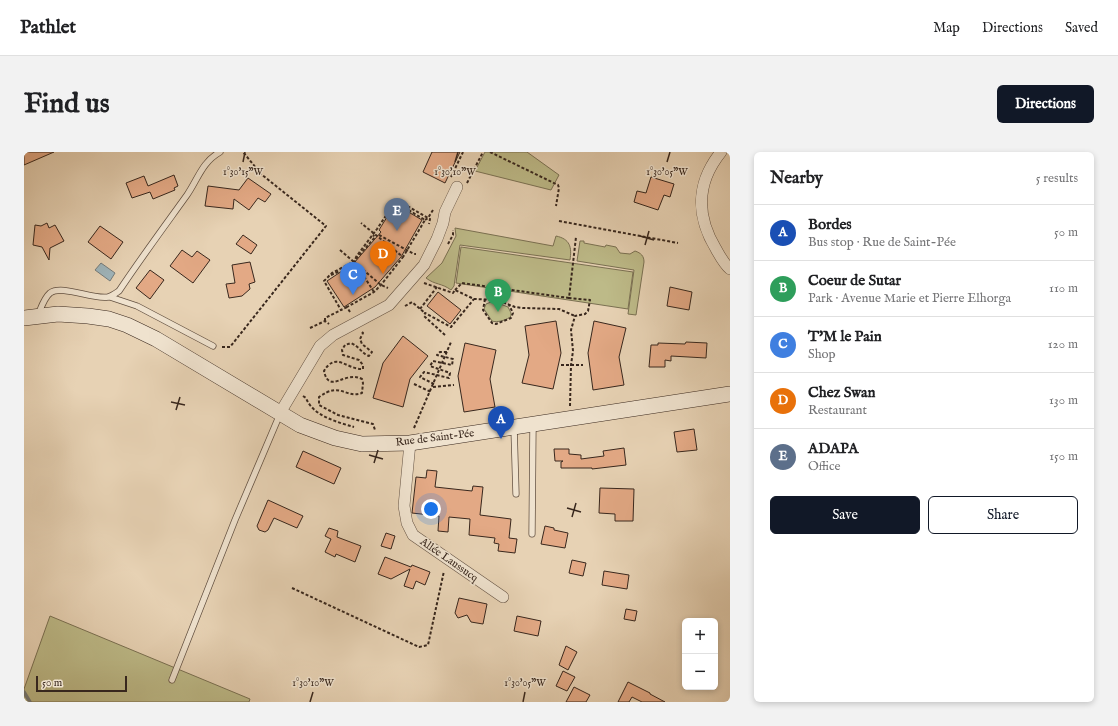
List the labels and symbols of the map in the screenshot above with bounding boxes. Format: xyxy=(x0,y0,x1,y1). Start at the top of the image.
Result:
text: 1°30'15"W xyxy=(223,166,264,179)
text: 1°30'10"W xyxy=(434,166,476,179)
text: 1°30'05"W xyxy=(646,166,688,179)
pin: E xyxy=(384,198,410,231)
pin: D xyxy=(370,241,396,274)
pin: C xyxy=(340,262,366,295)
pin: B xyxy=(485,279,511,312)
pin: A xyxy=(488,406,514,439)
street label: Rue de Saint-Pée xyxy=(395,426,475,450)
your location xyxy=(421,499,441,519)
street label: Allée Laussucq xyxy=(416,534,481,585)
scale bar xyxy=(36,674,127,693)
text: 1°30'10"W xyxy=(292,677,334,690)
text: 1°30'05"W xyxy=(504,677,546,690)

